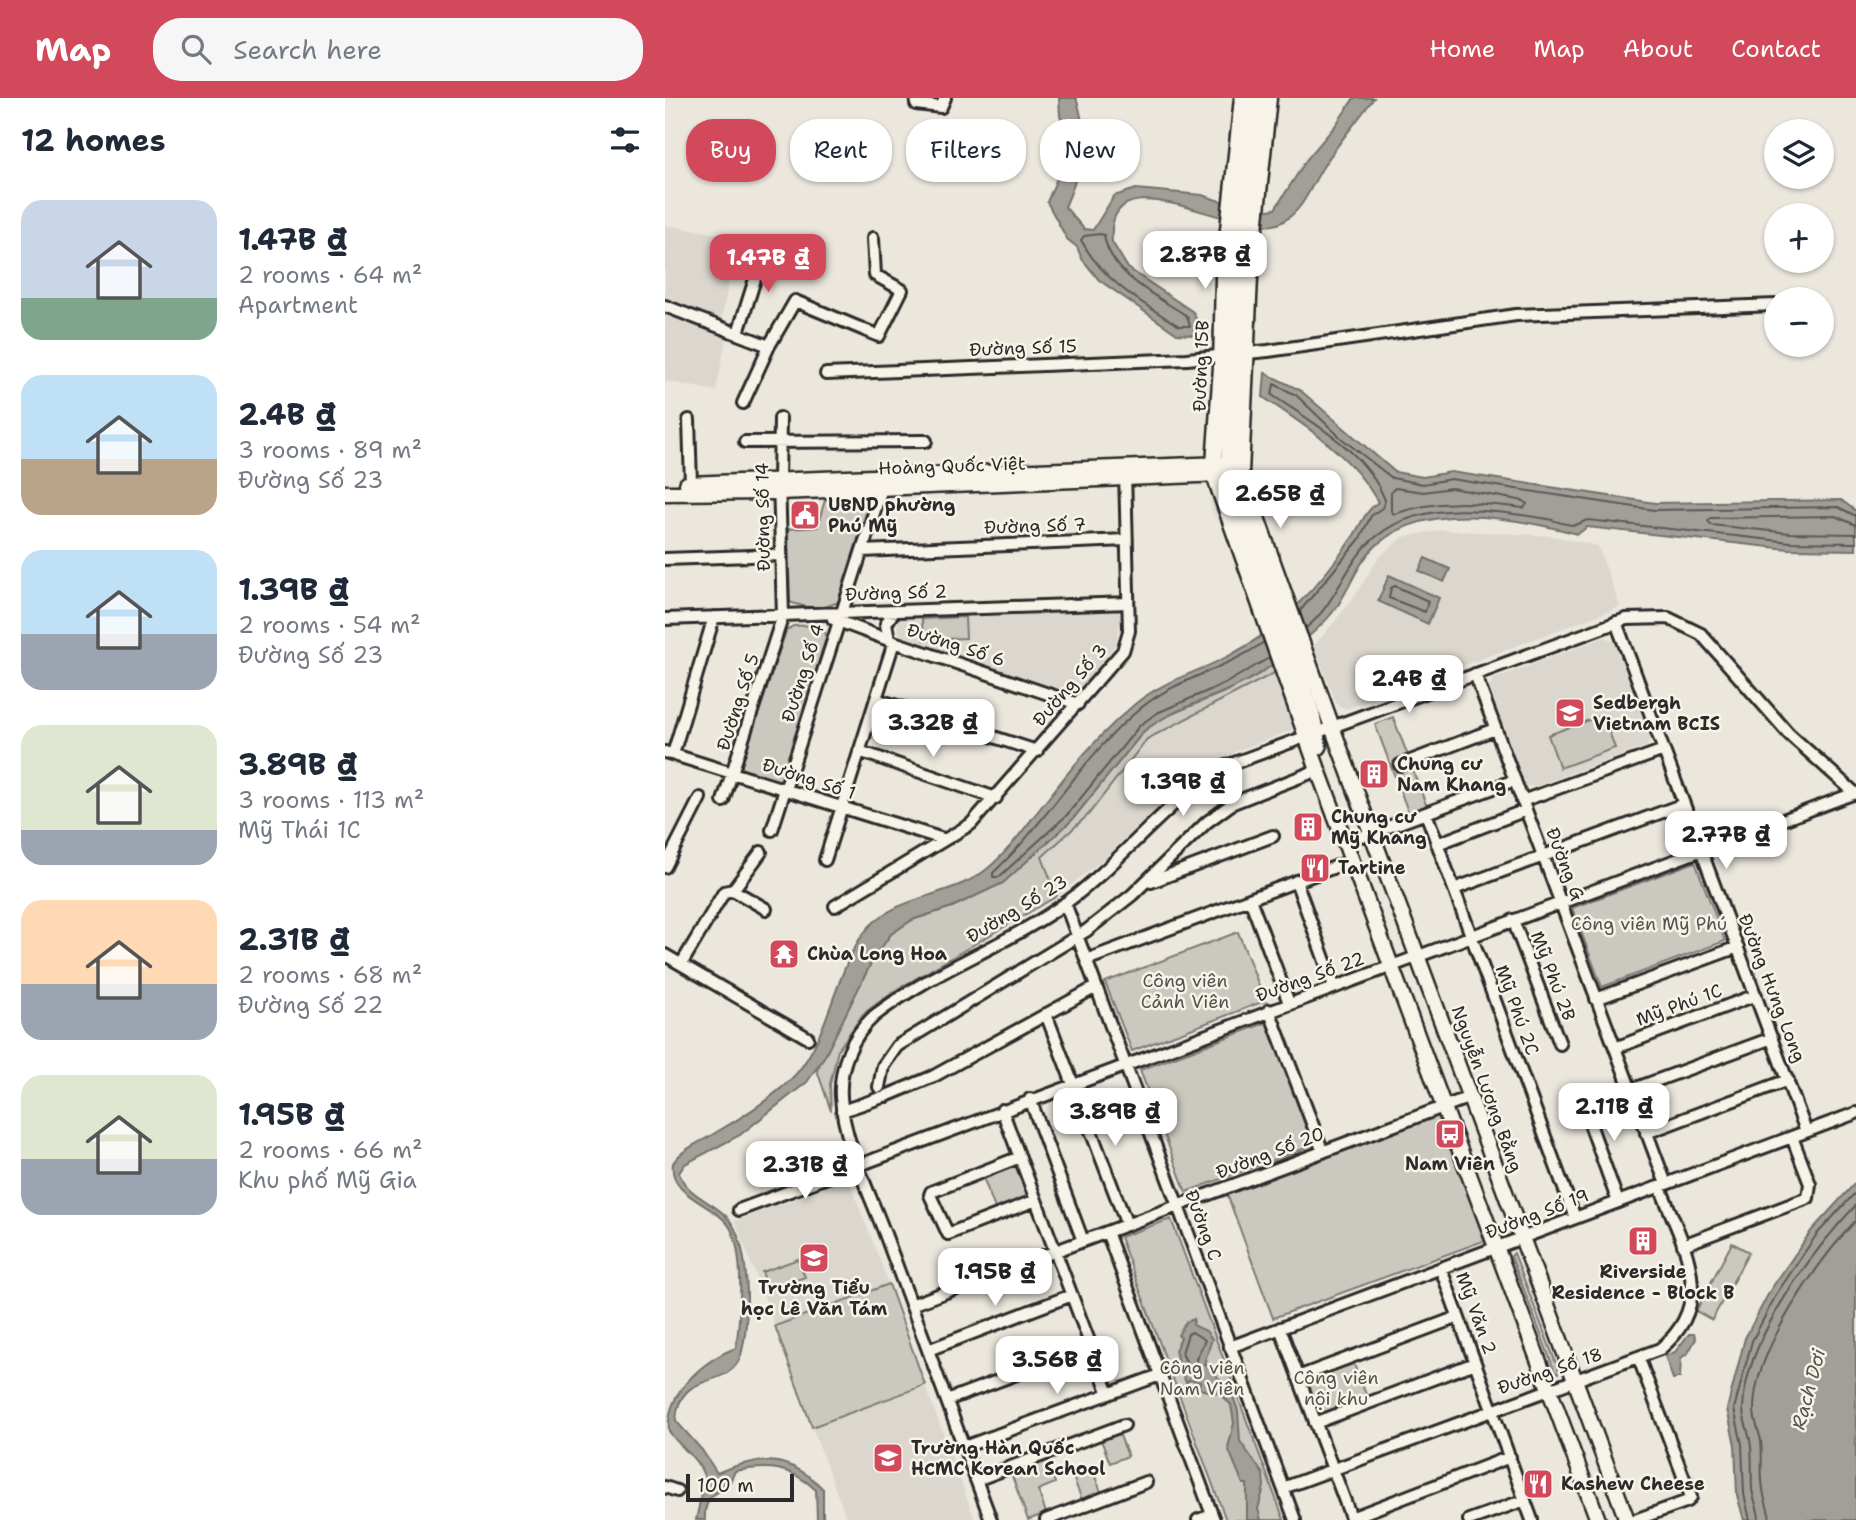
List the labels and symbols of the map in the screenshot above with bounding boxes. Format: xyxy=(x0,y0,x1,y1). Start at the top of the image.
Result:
pin: 2.87B ₫ xyxy=(1140,232,1270,291)
pin: 1.47B ₫ xyxy=(703,234,833,294)
street label: Đường 15B xyxy=(1187,320,1215,412)
street label: Đường Số 15 xyxy=(969,334,1077,362)
street label: Hoàng Quốc Việt xyxy=(878,451,1026,481)
street label: Đường Số 14 xyxy=(750,462,776,572)
pin: 2.65B ₫ xyxy=(1215,470,1345,530)
place label: UBND phường Phú Mỹ xyxy=(828,493,956,538)
public building icon: UBND phường Phú Mỹ xyxy=(788,498,822,532)
street label: Đường Số 7 xyxy=(984,512,1086,540)
street label: Đường Số 2 xyxy=(845,579,947,607)
street label: Đường Số 6 xyxy=(904,618,1008,672)
street label: Đường Số 4 xyxy=(776,621,830,725)
street label: Đường Số 3 xyxy=(1027,639,1113,731)
street label: Đường Số 5 xyxy=(711,651,765,753)
pin: 2.4B ₫ xyxy=(1352,656,1466,715)
place label: Sedbergh Vietnam BCIS xyxy=(1593,691,1720,736)
school or university icon: Sedbergh Vietnam BCIS xyxy=(1553,696,1587,730)
pin: 3.32B ₫ xyxy=(868,700,998,759)
place label: Chung cư Nam Khang xyxy=(1397,752,1506,797)
street label: Đường Số 1 xyxy=(759,753,859,805)
building icon: Chung cư Nam Khang xyxy=(1357,757,1391,791)
pin: 1.39B ₫ xyxy=(1118,758,1248,818)
place label: Chung cư Mỹ Khang xyxy=(1331,805,1427,850)
building icon: Chung cư Mỹ Khang xyxy=(1291,810,1325,844)
pin: 2.77B ₫ xyxy=(1661,812,1791,871)
street label: Đường G xyxy=(1540,824,1590,904)
restaurant icon: Tartine xyxy=(1298,851,1332,885)
place label: Tartine xyxy=(1338,856,1406,880)
street label: Đường Số 23 xyxy=(962,869,1072,949)
street label: Đường Hưng Long xyxy=(1733,910,1811,1066)
park label: Công viên Mỹ Phú xyxy=(1571,912,1727,936)
street label: Mỹ Phú 2B xyxy=(1525,928,1581,1024)
temple icon: Chùa Long Hoa xyxy=(767,937,801,971)
place label: Chùa Long Hoa xyxy=(807,942,948,966)
street label: Đường Số 22 xyxy=(1252,946,1368,1008)
street label: Mỹ Phú 2C xyxy=(1490,962,1544,1058)
park label: Công viên Cảnh Viên xyxy=(1141,969,1229,1014)
street label: Mỹ Phú 1C xyxy=(1633,978,1725,1032)
street label: Nguyễn Lương Bằng xyxy=(1446,1002,1528,1176)
pin: 2.11B ₫ xyxy=(1549,1084,1679,1143)
pin: 3.89B ₫ xyxy=(1050,1088,1180,1148)
bus stop icon: Nam Viên xyxy=(1433,1117,1467,1151)
street label: Đường Số 20 xyxy=(1212,1121,1328,1185)
pin: 2.31B ₫ xyxy=(740,1142,870,1201)
place label: Nam Viên xyxy=(1405,1152,1495,1176)
street label: Đường Số 19 xyxy=(1482,1183,1592,1245)
street label: Đường C xyxy=(1179,1186,1227,1264)
building icon: Riverside Residence - Block B xyxy=(1626,1224,1660,1258)
school or university icon: Trường Tiểu học Lê Văn Tám xyxy=(797,1241,831,1275)
pin: 1.95B ₫ xyxy=(930,1248,1060,1308)
place label: Riverside Residence - Block B xyxy=(1551,1260,1735,1305)
street label: Mỹ Văn 2 xyxy=(1450,1268,1502,1358)
place label: Trường Tiểu học Lê Văn Tám xyxy=(741,1276,888,1321)
pin: 3.56B ₫ xyxy=(992,1336,1122,1396)
street label: Đường Số 18 xyxy=(1494,1342,1606,1400)
water label: Rạch Dơi xyxy=(1786,1345,1831,1432)
park label: Công viên Nam Viên xyxy=(1159,1356,1245,1401)
park label: Công viên nội khu xyxy=(1293,1366,1379,1411)
place label: Trường Hàn Quốc HCMC Korean School xyxy=(911,1436,1105,1481)
school or university icon: Trường Hàn Quốc HCMC Korean School xyxy=(871,1441,905,1475)
restaurant icon: Kashew Cheese xyxy=(1521,1467,1555,1501)
scale bar xyxy=(686,1471,795,1503)
place label: Kashew Cheese xyxy=(1561,1472,1705,1496)

